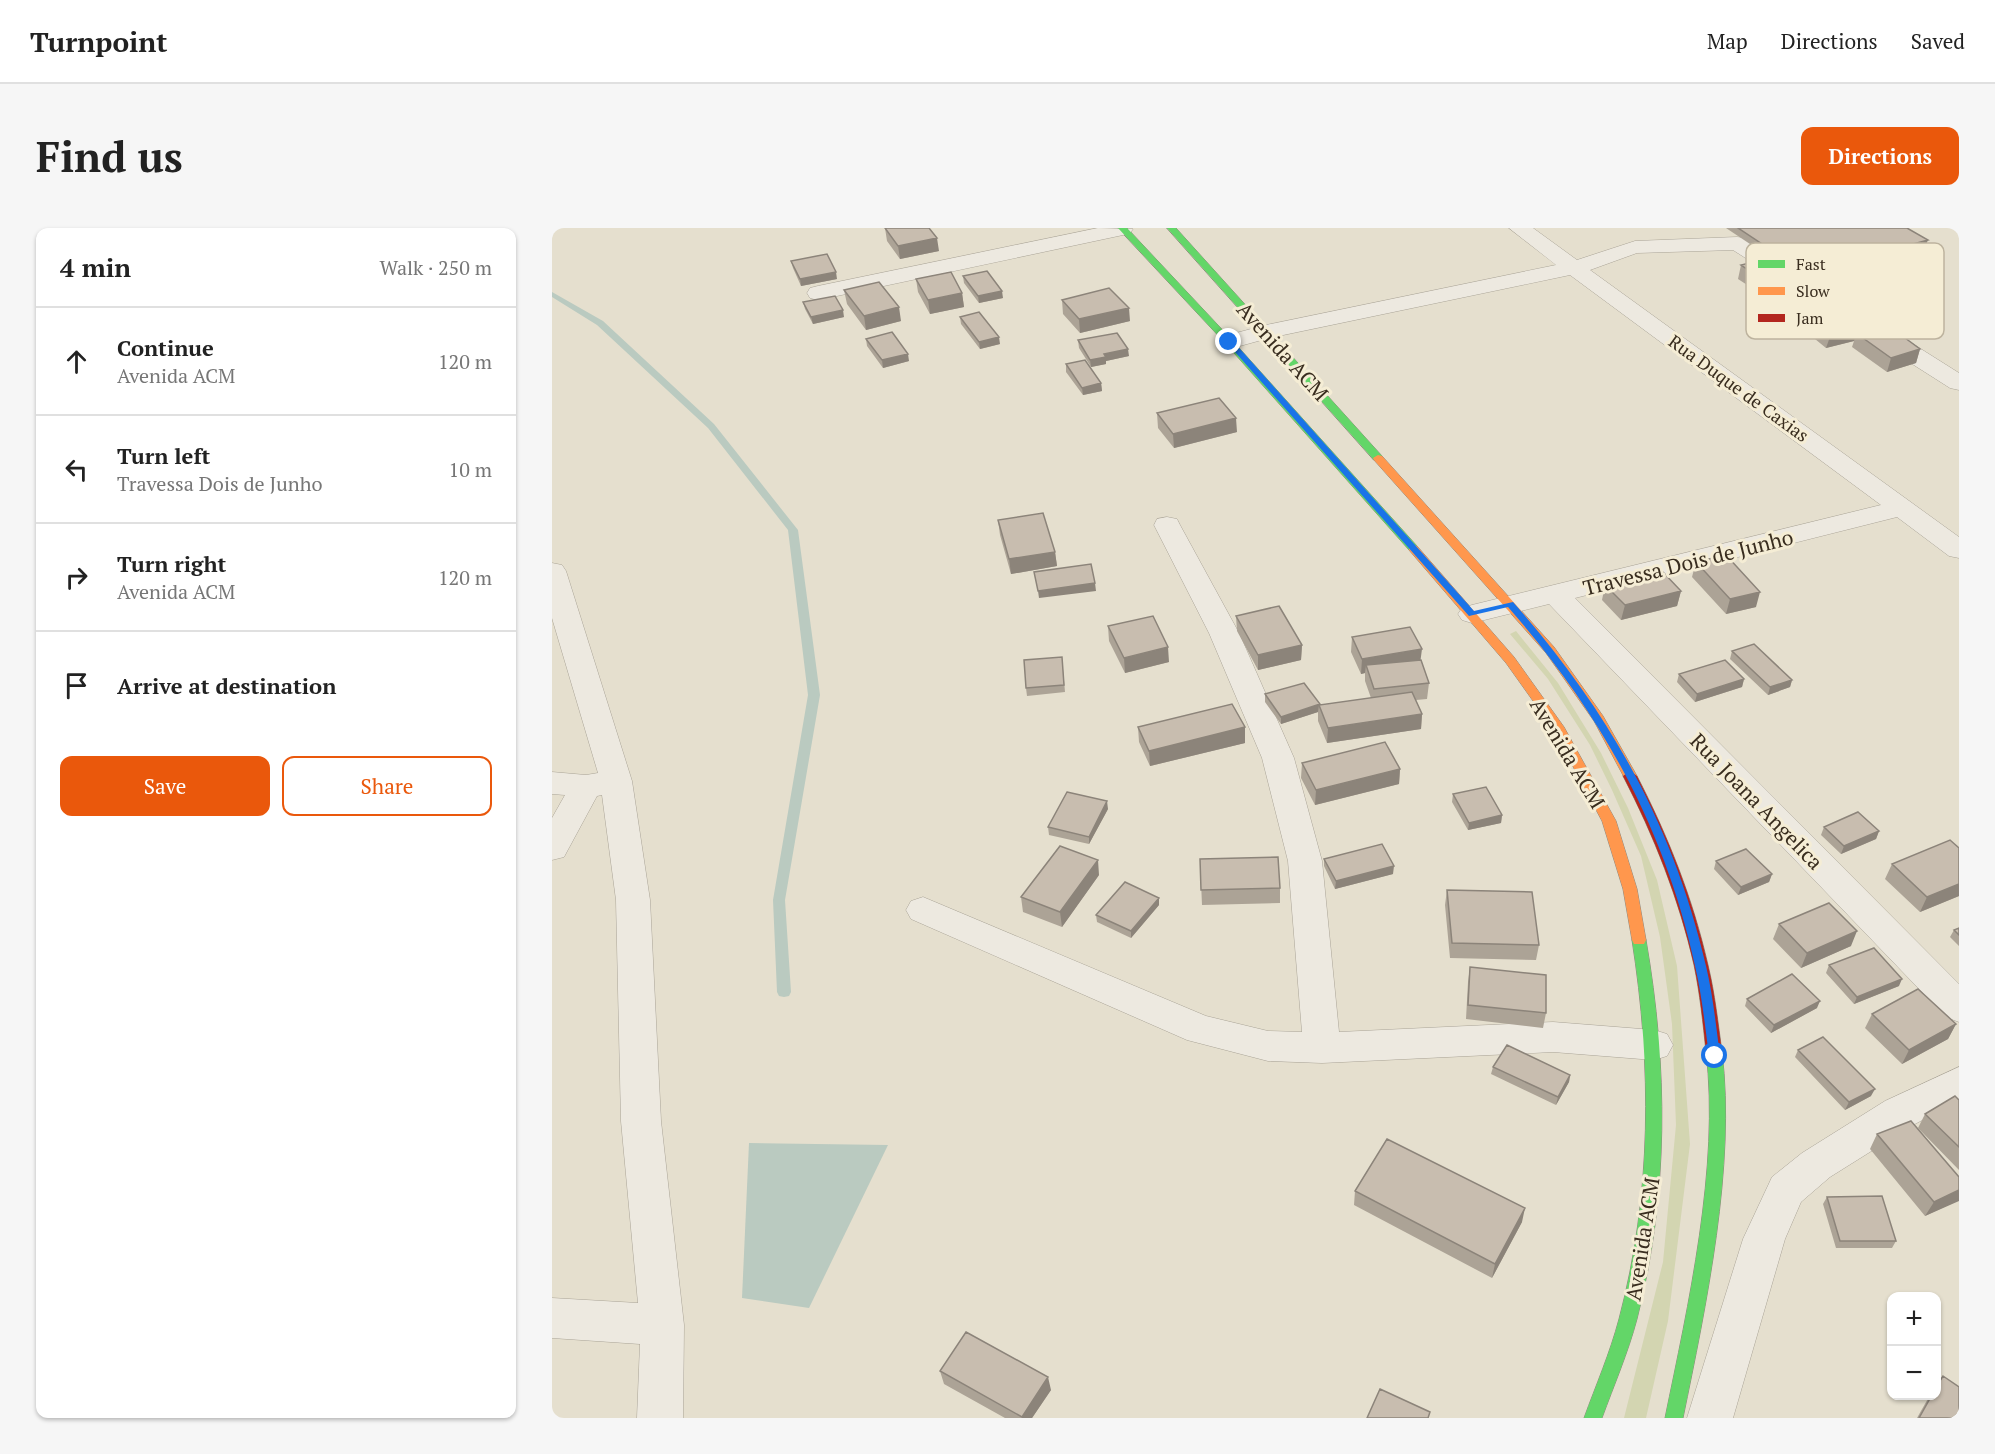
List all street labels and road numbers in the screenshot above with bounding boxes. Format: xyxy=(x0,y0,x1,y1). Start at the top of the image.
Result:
street label: Avenida ACM xyxy=(1231,295,1335,407)
street label: Rua Duque de Caxias xyxy=(1664,329,1814,447)
street label: Travessa Dois de Junho xyxy=(1580,522,1796,602)
street label: Avenida ACM xyxy=(1524,692,1612,814)
street label: Rua Joana Angelica xyxy=(1684,727,1830,876)
street label: Avenida ACM xyxy=(1618,1175,1666,1303)

